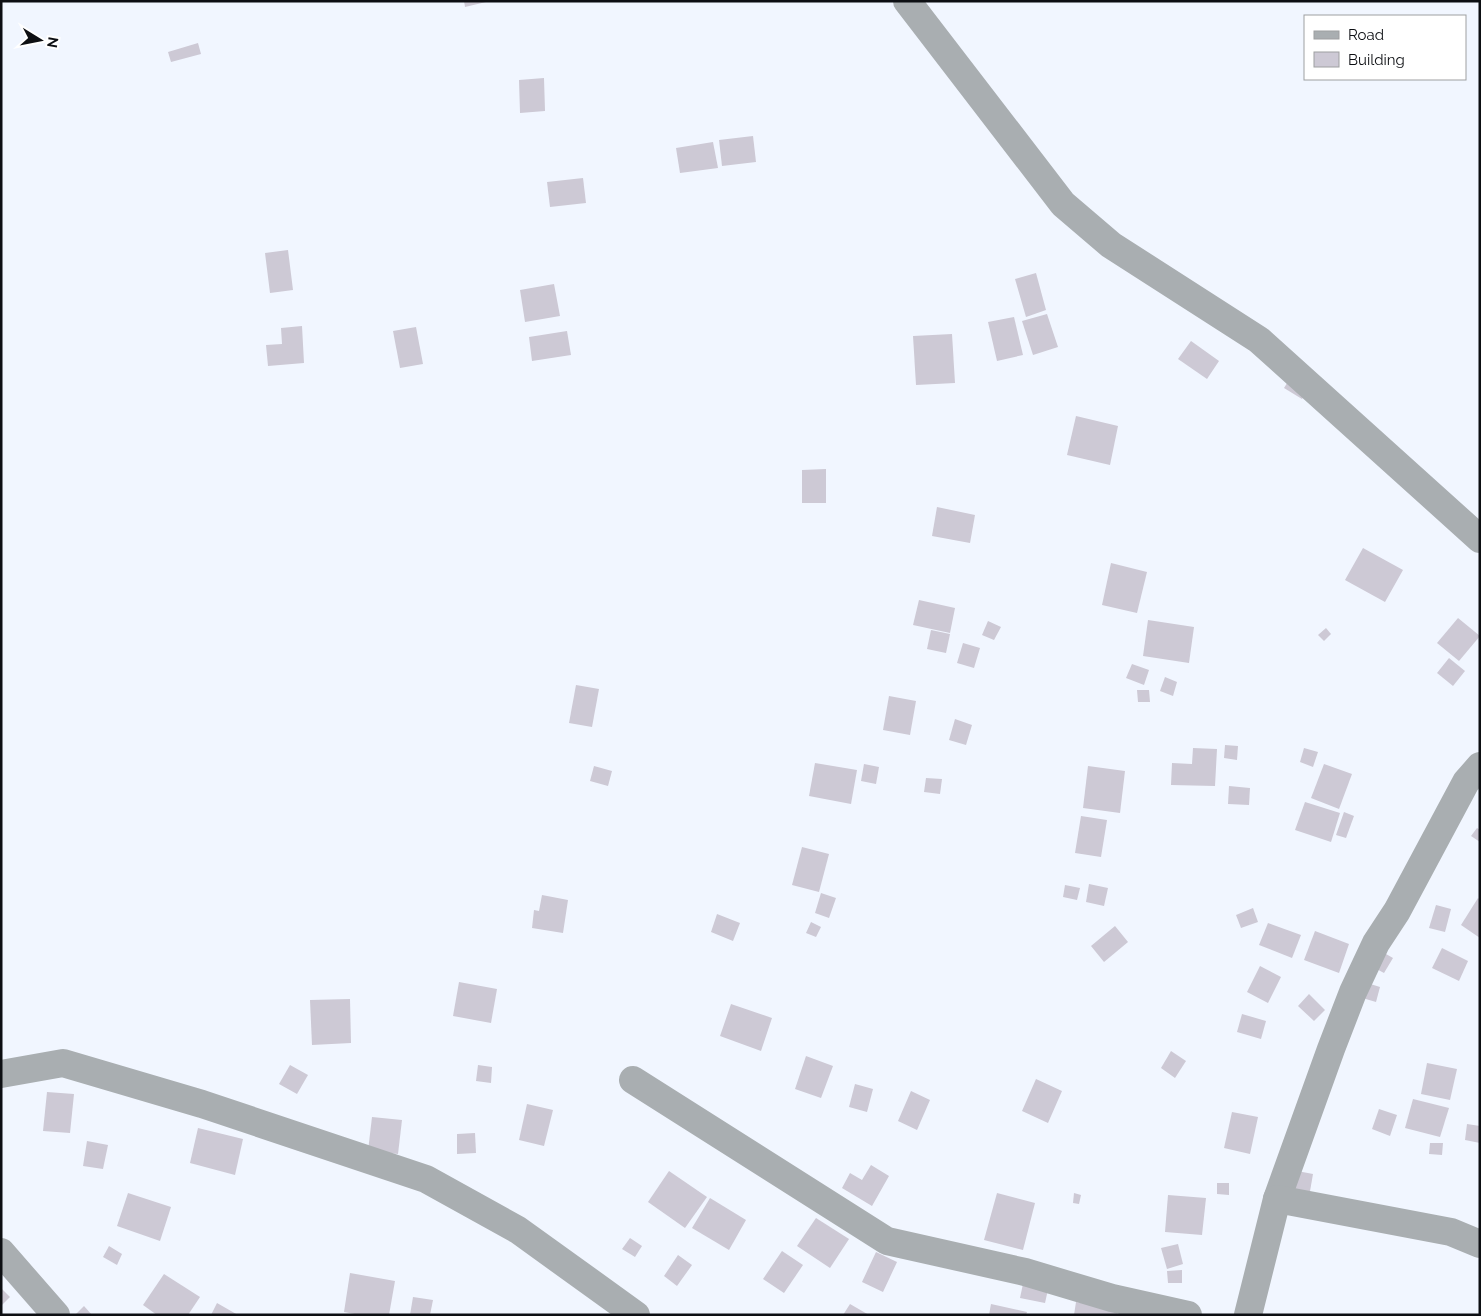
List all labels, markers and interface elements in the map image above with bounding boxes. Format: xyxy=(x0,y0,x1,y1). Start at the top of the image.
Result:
north arrow xyxy=(15,15,65,65)
legend xyxy=(1304,15,1466,80)
text: Road xyxy=(1348,26,1384,44)
text: N xyxy=(44,36,62,49)
text: Building xyxy=(1348,51,1405,69)

